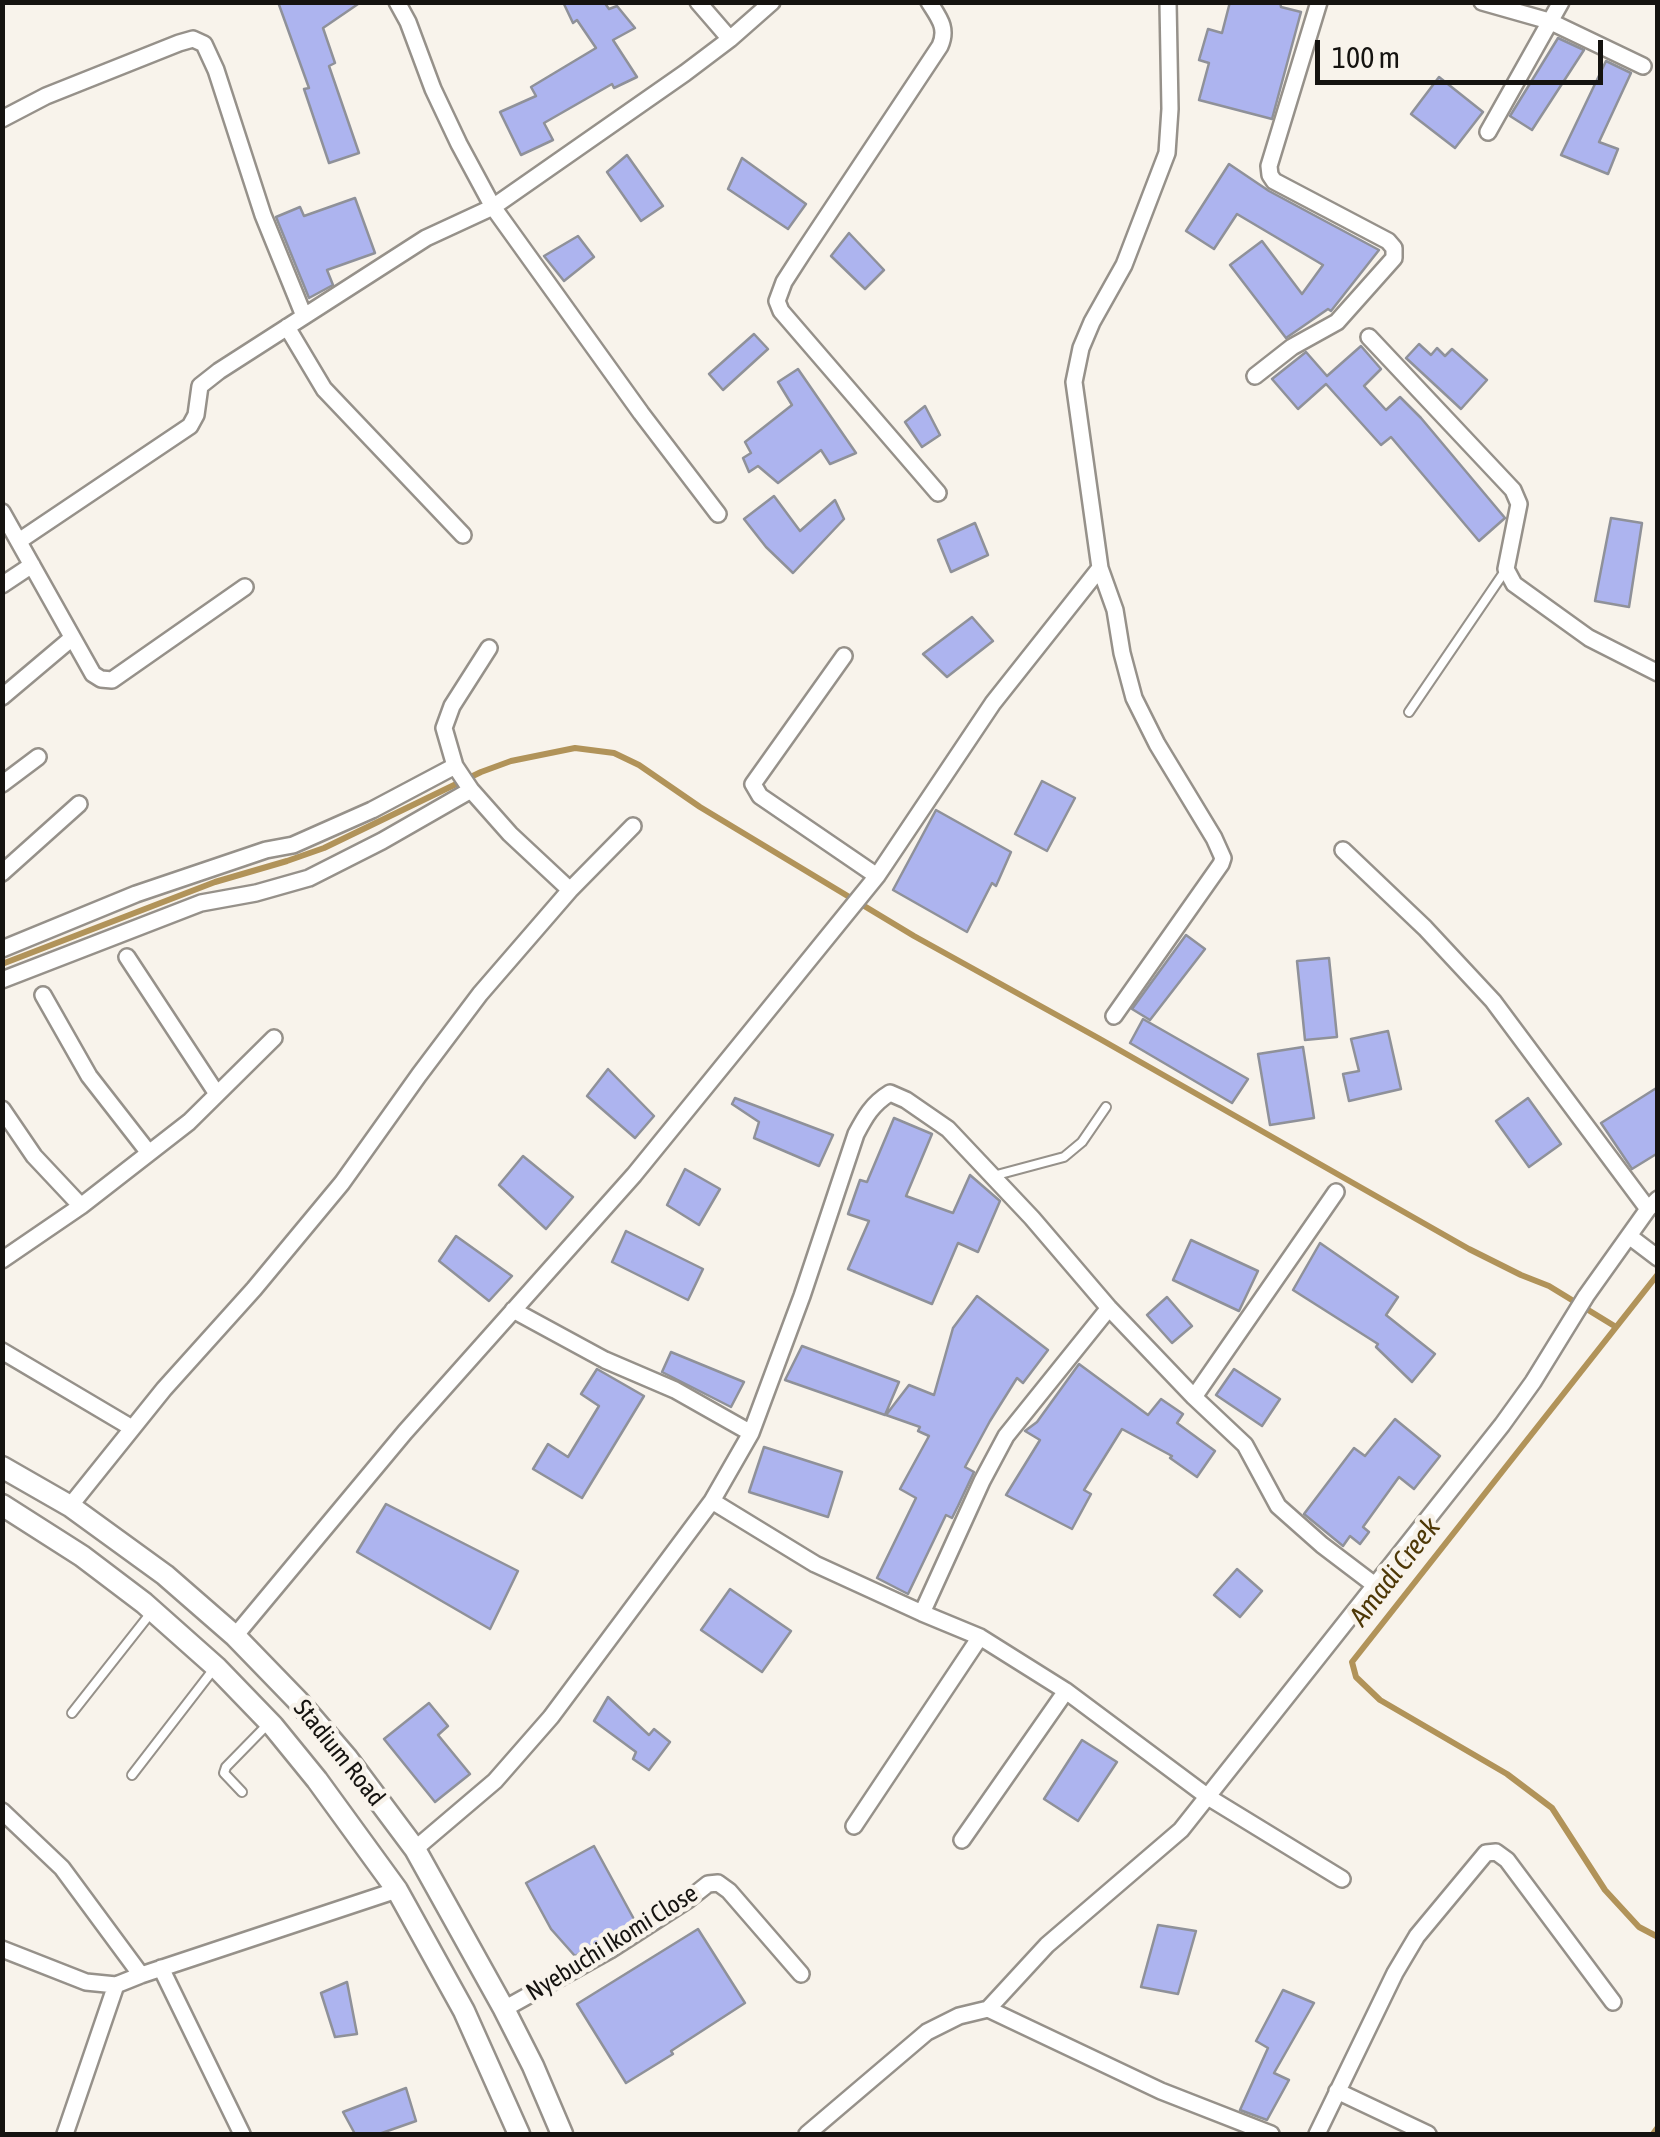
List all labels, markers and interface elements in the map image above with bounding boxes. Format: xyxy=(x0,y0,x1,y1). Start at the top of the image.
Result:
scale bar xyxy=(1320,20,1608,82)
text: 100 m xyxy=(1332,40,1400,74)
water label: Amadi Creek xyxy=(1342,1511,1448,1633)
street label: Stadium Road xyxy=(287,1694,391,1812)
street label: Nyebuchi Ikomi Close xyxy=(521,1878,703,2008)

